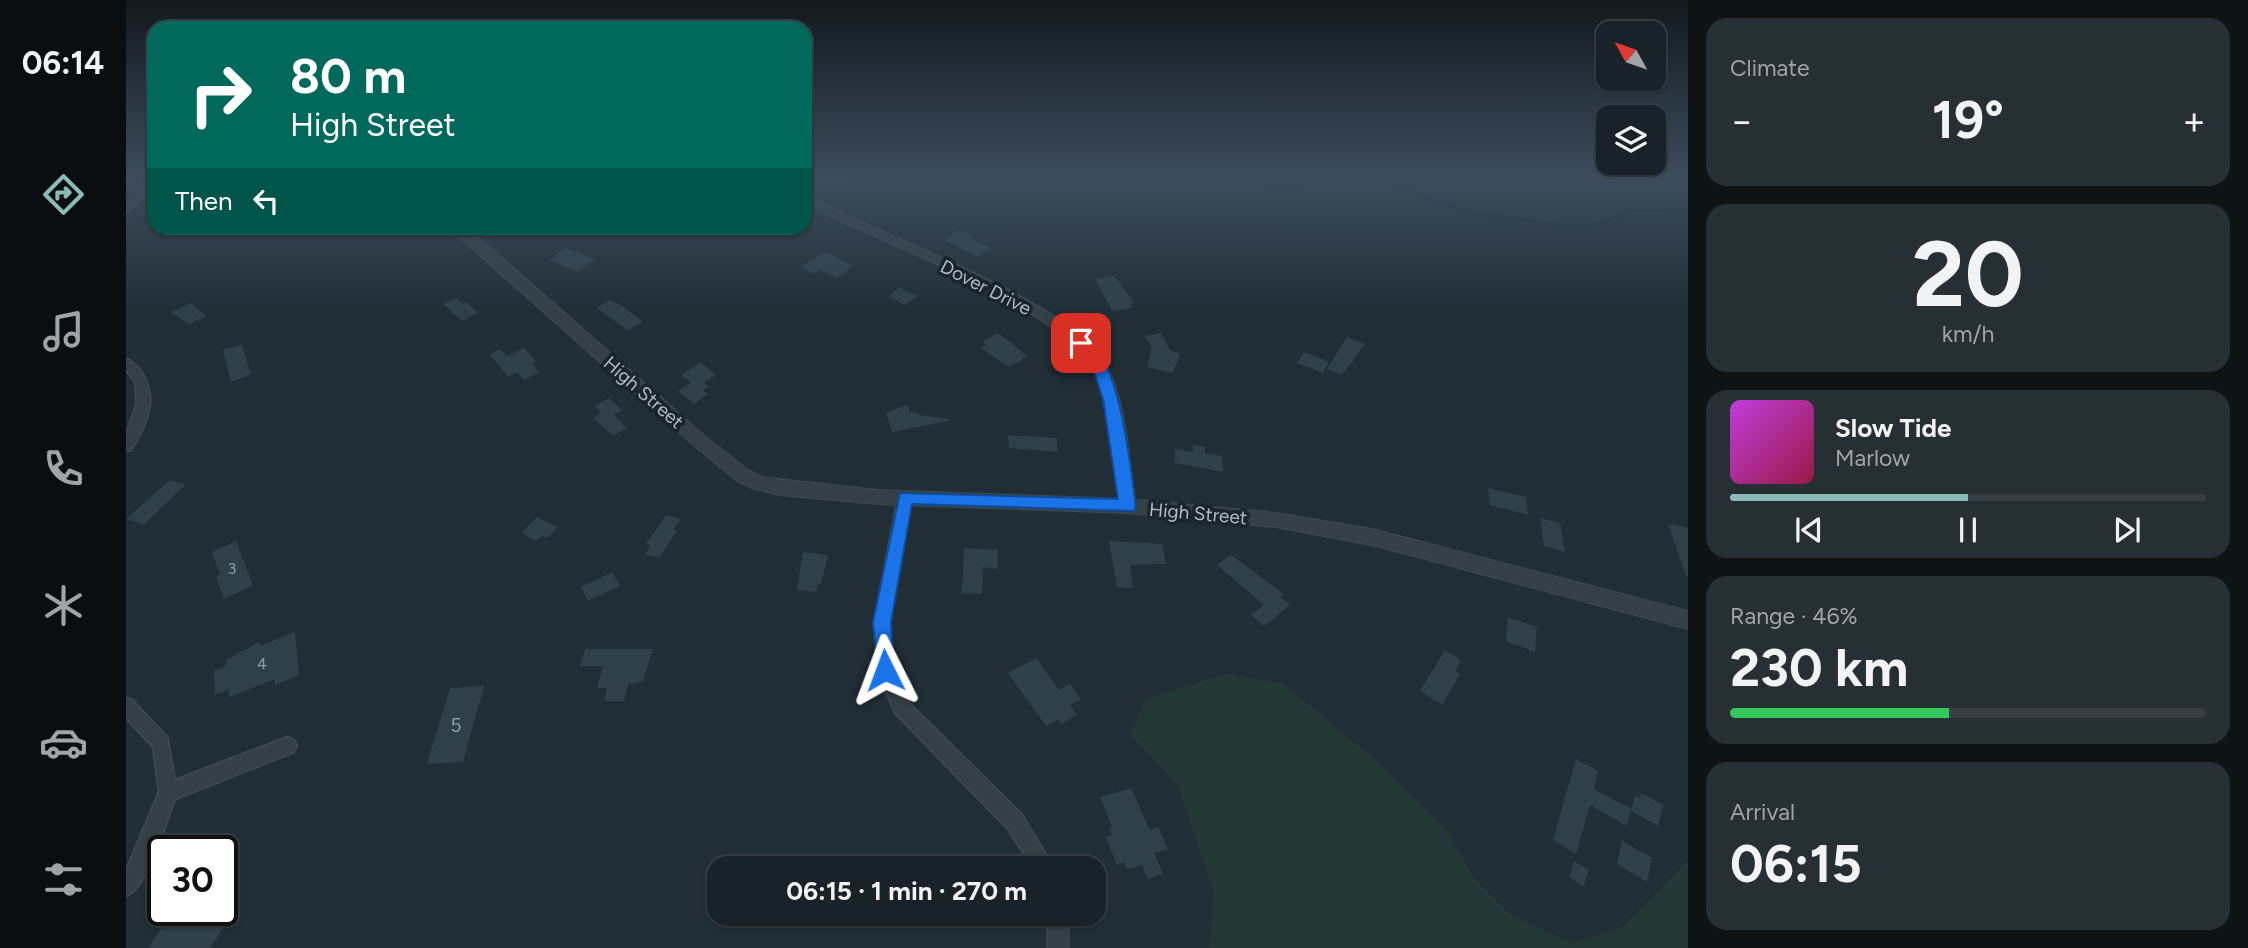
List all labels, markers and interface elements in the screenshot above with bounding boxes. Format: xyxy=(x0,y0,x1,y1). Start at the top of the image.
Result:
north arrow xyxy=(1596,21,1666,91)
map controls xyxy=(1596,21,1666,175)
text: 06:14 xyxy=(22,44,104,82)
text: 80 m xyxy=(290,46,406,105)
icon: right xyxy=(175,49,266,140)
text: Climate xyxy=(1730,54,1809,82)
text: 19° xyxy=(1932,89,2004,151)
text: − xyxy=(1730,98,1754,144)
text: + xyxy=(2182,98,2206,144)
button: layers xyxy=(1596,105,1666,175)
text: High Street xyxy=(290,106,456,144)
icon: directions xyxy=(39,170,88,219)
icon: left xyxy=(247,182,285,220)
text: Then xyxy=(175,185,233,217)
text: 20 xyxy=(1912,220,2024,329)
street label: Dover Drive xyxy=(936,255,1035,320)
icon: music xyxy=(39,307,88,356)
pin xyxy=(1051,313,1111,373)
text: km/h xyxy=(1942,320,1994,348)
icon: arrive xyxy=(1062,324,1100,362)
street label: High Street xyxy=(599,351,688,433)
text: Slow Tide xyxy=(1835,412,1951,444)
icon: phone xyxy=(39,444,88,493)
text: Marlow xyxy=(1835,444,1910,472)
street label: High Street xyxy=(1148,498,1248,529)
icon: previous xyxy=(1790,511,1828,549)
icon: pause xyxy=(1949,511,1987,549)
icon: next xyxy=(2108,511,2146,549)
house number: 3 xyxy=(228,559,236,578)
icon: climate xyxy=(39,581,88,630)
text: Range · 46% xyxy=(1730,602,1858,630)
position arrow xyxy=(848,633,922,707)
text: 230 km xyxy=(1730,637,1908,699)
house number: 4 xyxy=(257,654,267,673)
house number: 5 xyxy=(451,714,462,737)
icon: car xyxy=(39,718,88,767)
text: Arrival xyxy=(1730,798,1795,826)
text: 06:15 xyxy=(1730,833,1862,895)
speed limit sign: 30 xyxy=(147,835,238,926)
icon: filters xyxy=(39,855,88,904)
text: 06:15 · 1 min · 270 m xyxy=(786,875,1027,907)

